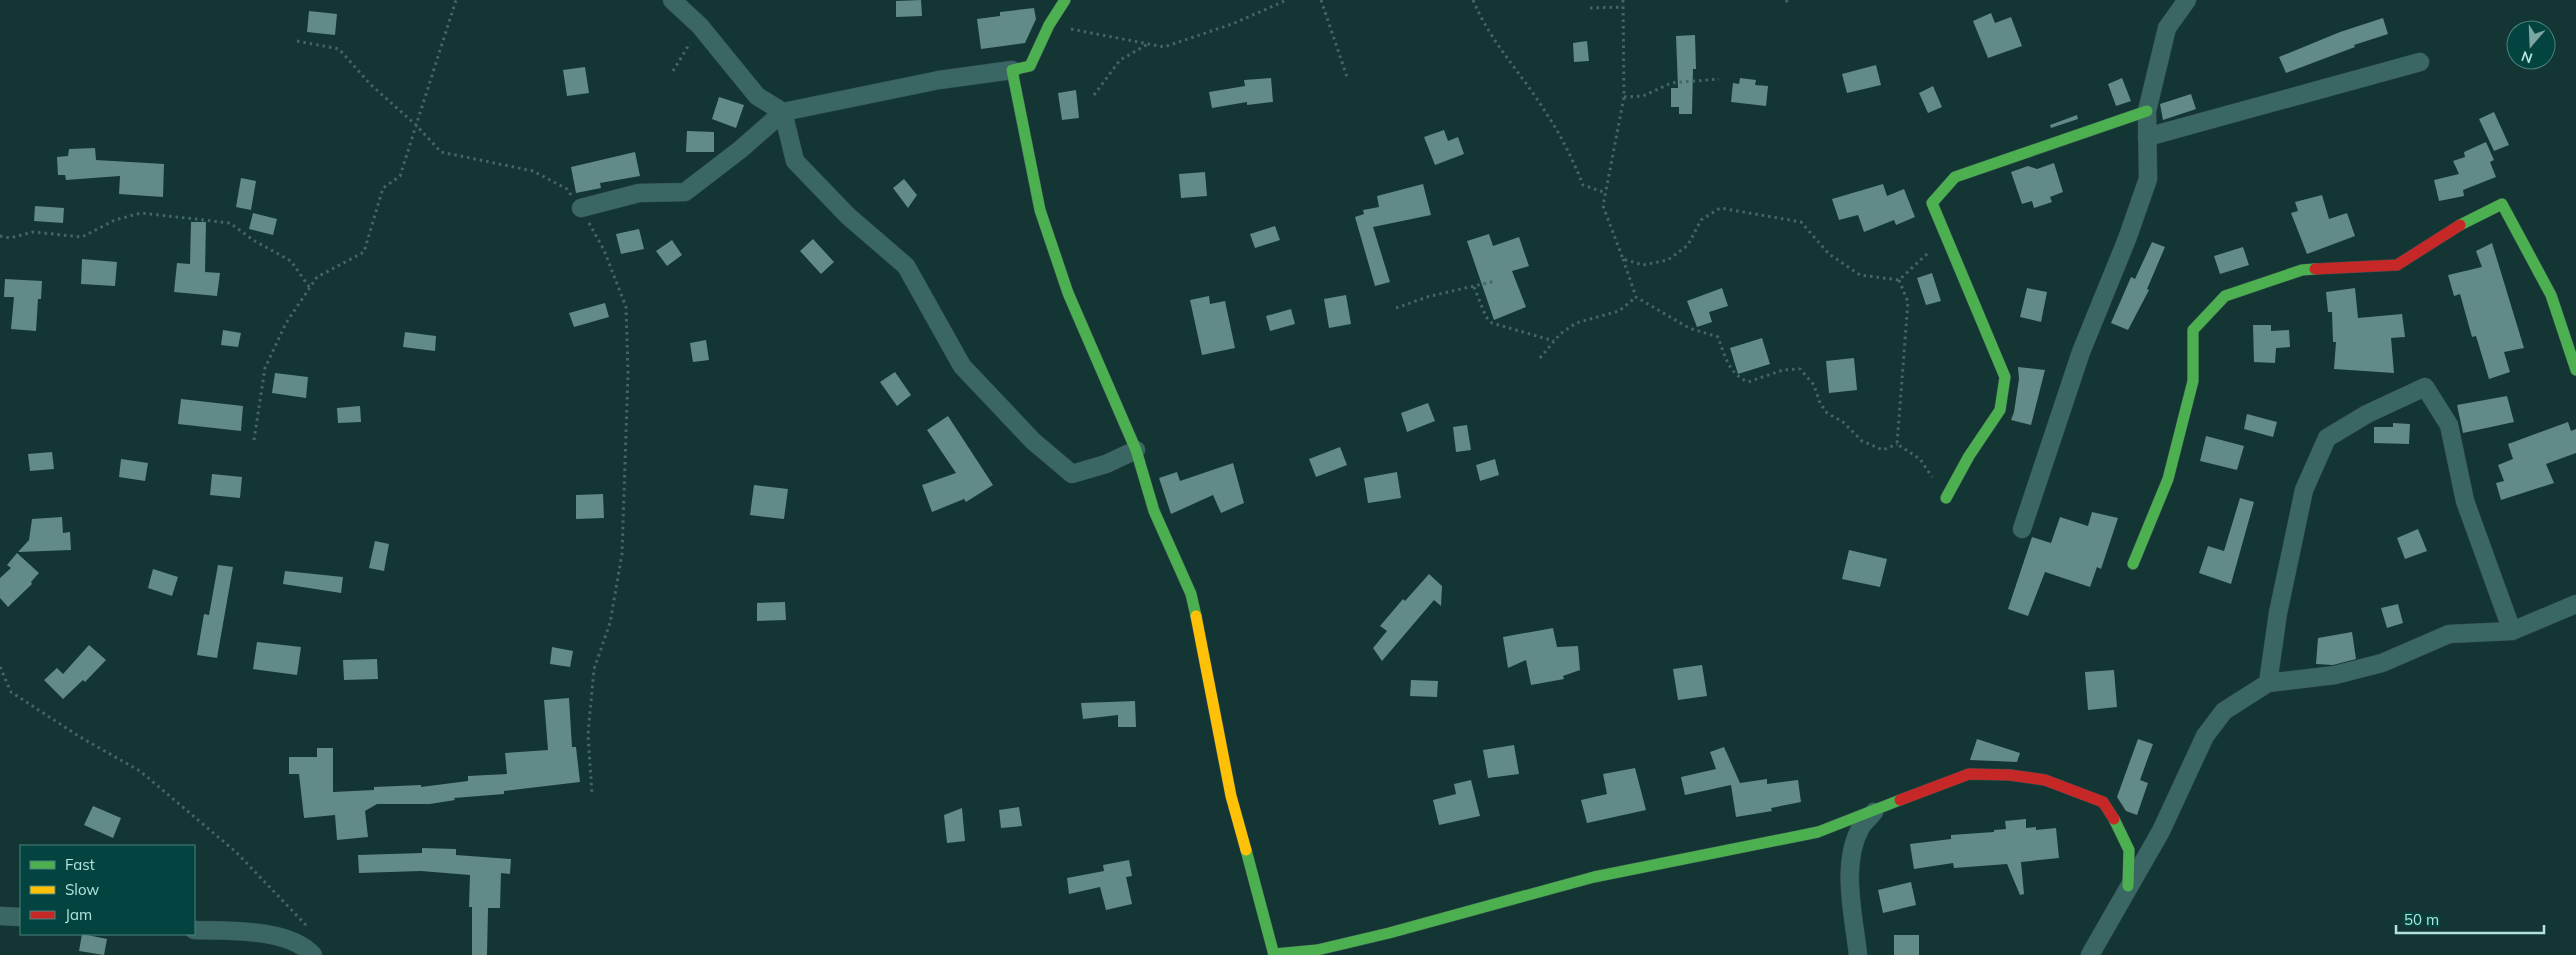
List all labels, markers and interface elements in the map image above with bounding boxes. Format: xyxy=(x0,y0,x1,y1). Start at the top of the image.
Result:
north arrow xyxy=(2506,20,2556,70)
text: N xyxy=(2519,47,2535,68)
legend xyxy=(20,845,195,935)
text: Fast xyxy=(65,855,95,874)
text: Slow xyxy=(65,880,99,899)
scale bar xyxy=(2396,902,2544,934)
text: Jam xyxy=(65,905,92,924)
text: 50 m xyxy=(2404,910,2439,929)

